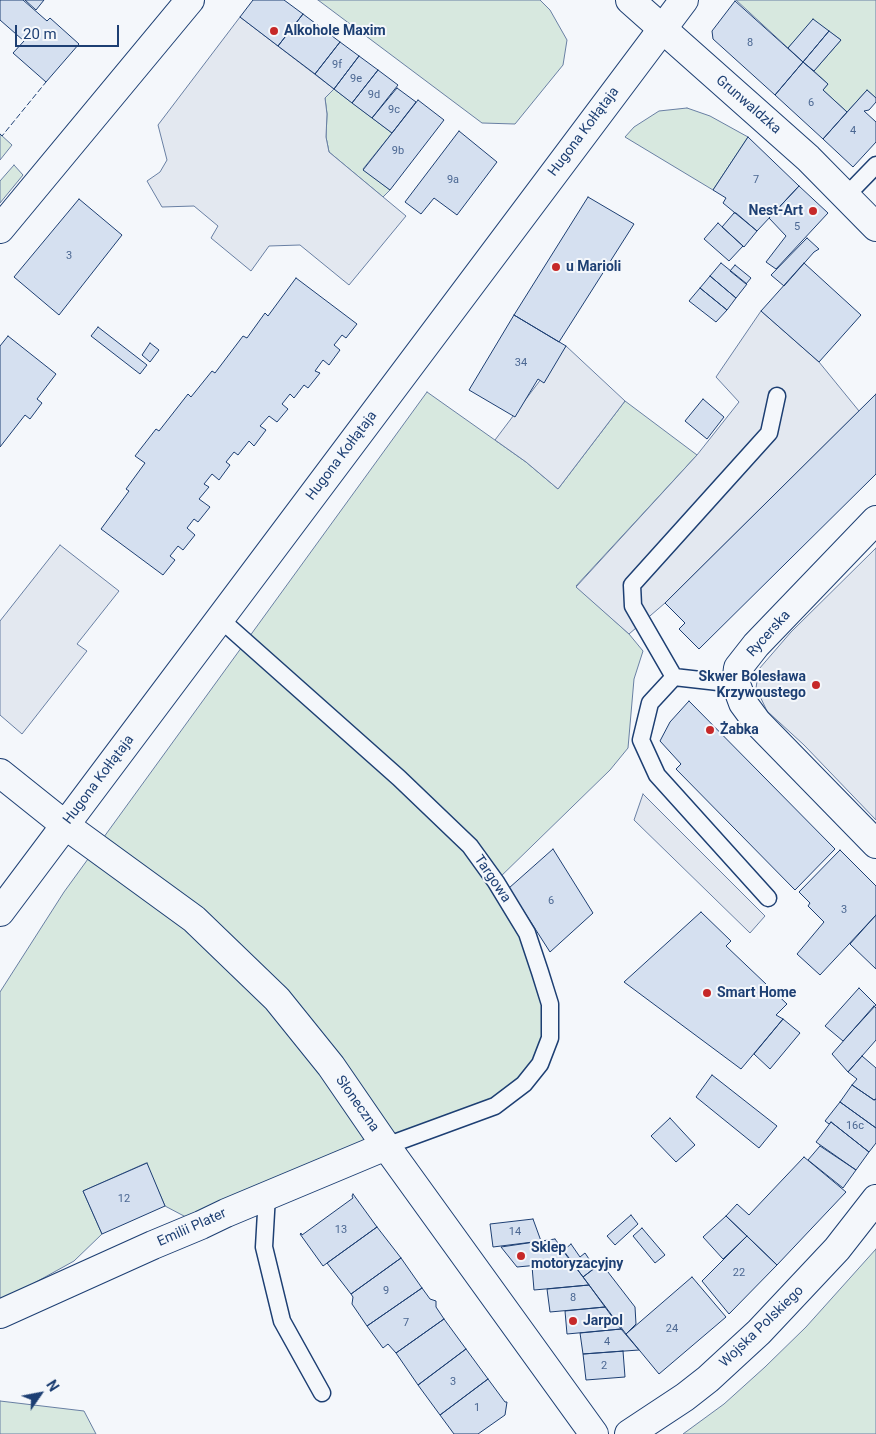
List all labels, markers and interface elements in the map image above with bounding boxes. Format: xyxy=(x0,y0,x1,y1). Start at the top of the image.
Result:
scale bar xyxy=(18,15,121,47)
place label: Alkohole Maxim xyxy=(284,23,386,39)
text: 20 m xyxy=(23,25,57,43)
marker: Alkohole Maxim xyxy=(268,25,280,37)
house number: 8 xyxy=(747,36,753,50)
house number: 9f xyxy=(332,58,342,72)
house number: 9e xyxy=(350,72,362,86)
street label: Grunwaldzka xyxy=(712,72,784,138)
street label: Hugona Kołłątaja xyxy=(545,84,623,180)
house number: 9d xyxy=(368,88,380,102)
house number: 6 xyxy=(808,96,814,110)
house number: 9c xyxy=(388,103,400,117)
house number: 4 xyxy=(850,124,856,138)
house number: 9b xyxy=(392,144,404,158)
house number: 9a xyxy=(447,173,459,187)
house number: 7 xyxy=(753,173,759,187)
place label: Nest-Art xyxy=(749,203,803,219)
marker: Nest-Art xyxy=(807,205,819,217)
house number: 5 xyxy=(794,220,800,234)
house number: 3 xyxy=(66,249,72,263)
place label: u Marioli xyxy=(566,259,621,275)
marker: u Marioli xyxy=(550,261,562,273)
house number: 34 xyxy=(515,356,527,370)
street label: Hugona Kołłątaja xyxy=(303,408,381,504)
street label: Rycerska xyxy=(744,607,794,661)
place label: Skwer Bolesława Krzywoustego xyxy=(699,669,806,702)
marker: Skwer Bolesława Krzywoustego xyxy=(810,679,822,691)
place label: Żabka xyxy=(720,722,759,738)
marker: Żabka xyxy=(704,724,716,736)
street label: Hugona Kołłątaja xyxy=(60,732,138,828)
street label: Targowa xyxy=(470,852,514,906)
house number: 6 xyxy=(548,894,554,908)
house number: 3 xyxy=(841,903,847,917)
place label: Smart Home xyxy=(717,985,796,1001)
marker: Smart Home xyxy=(701,987,713,999)
street label: Słoneczna xyxy=(332,1073,382,1135)
house number: 16c xyxy=(846,1119,864,1133)
house number: 12 xyxy=(118,1192,130,1206)
street label: Emilii Plater xyxy=(155,1205,229,1251)
house number: 13 xyxy=(335,1223,347,1237)
house number: 14 xyxy=(509,1225,521,1239)
place label: Sklep motoryzacyjny xyxy=(531,1240,623,1272)
marker: Sklep motoryzacyjny xyxy=(515,1250,527,1262)
house number: 22 xyxy=(733,1266,745,1280)
street label: Wojska Polskiego xyxy=(717,1283,807,1371)
house number: 9 xyxy=(383,1284,389,1298)
house number: 8 xyxy=(570,1291,576,1305)
place label: Jarpol xyxy=(583,1313,623,1329)
marker: Jarpol xyxy=(567,1315,579,1327)
house number: 7 xyxy=(403,1316,409,1330)
house number: 24 xyxy=(666,1322,678,1336)
house number: 4 xyxy=(604,1335,610,1349)
house number: 2 xyxy=(601,1359,607,1373)
north arrow xyxy=(15,1369,65,1419)
house number: 3 xyxy=(450,1375,456,1389)
text: N xyxy=(43,1377,62,1394)
house number: 1 xyxy=(474,1401,480,1415)

